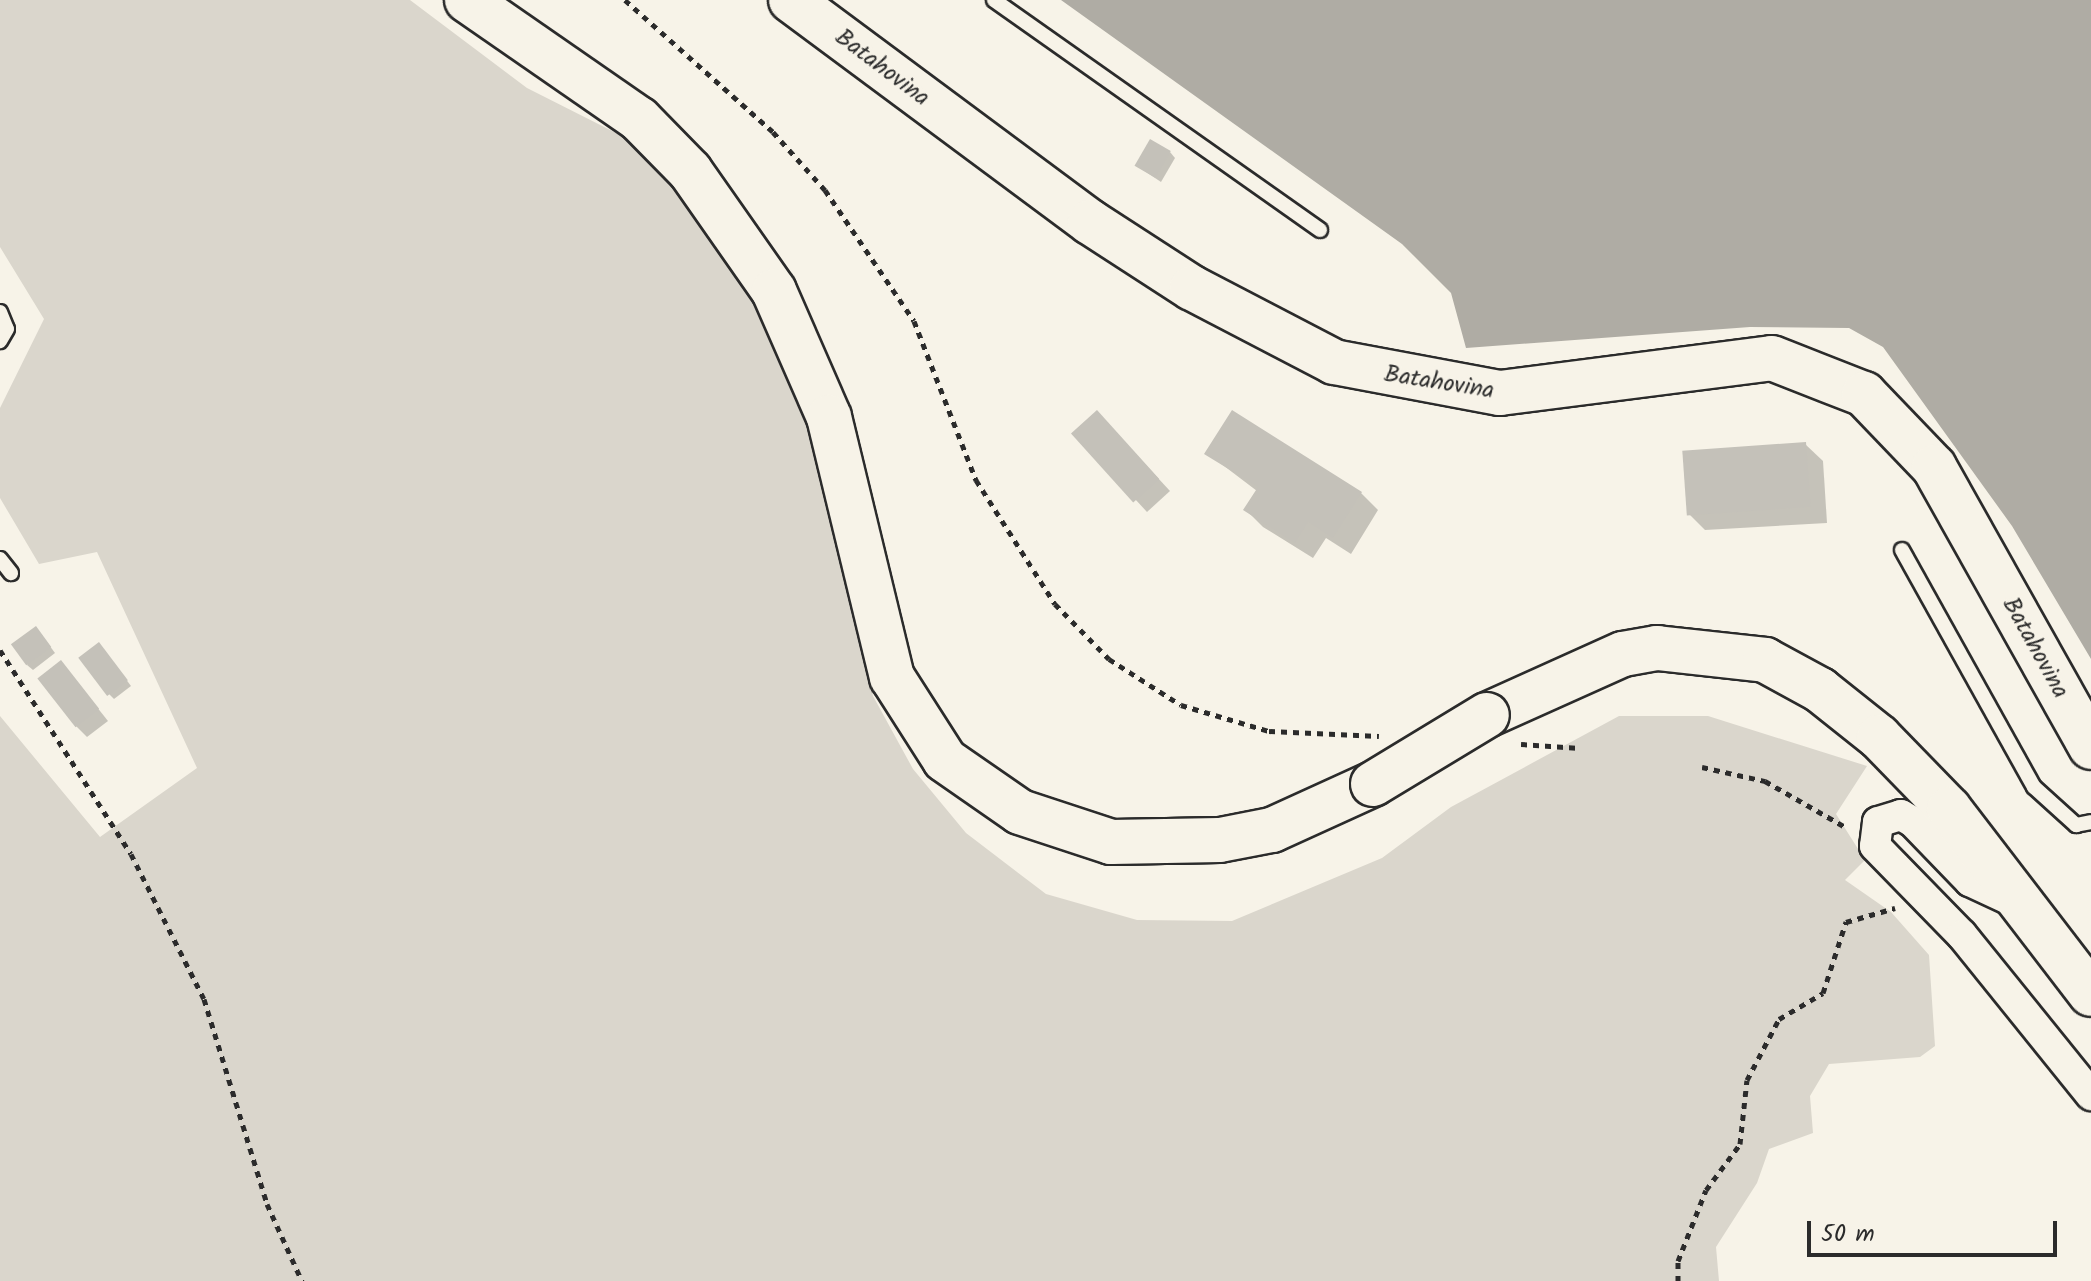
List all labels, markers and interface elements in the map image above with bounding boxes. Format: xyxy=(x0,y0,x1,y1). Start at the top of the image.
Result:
street label: Batahovina xyxy=(829,23,935,113)
street label: Batahovina xyxy=(1382,360,1496,406)
street label: Batahovina xyxy=(1996,593,2074,703)
scale bar xyxy=(1811,1205,2061,1255)
text: 50 m xyxy=(1821,1215,1875,1254)

